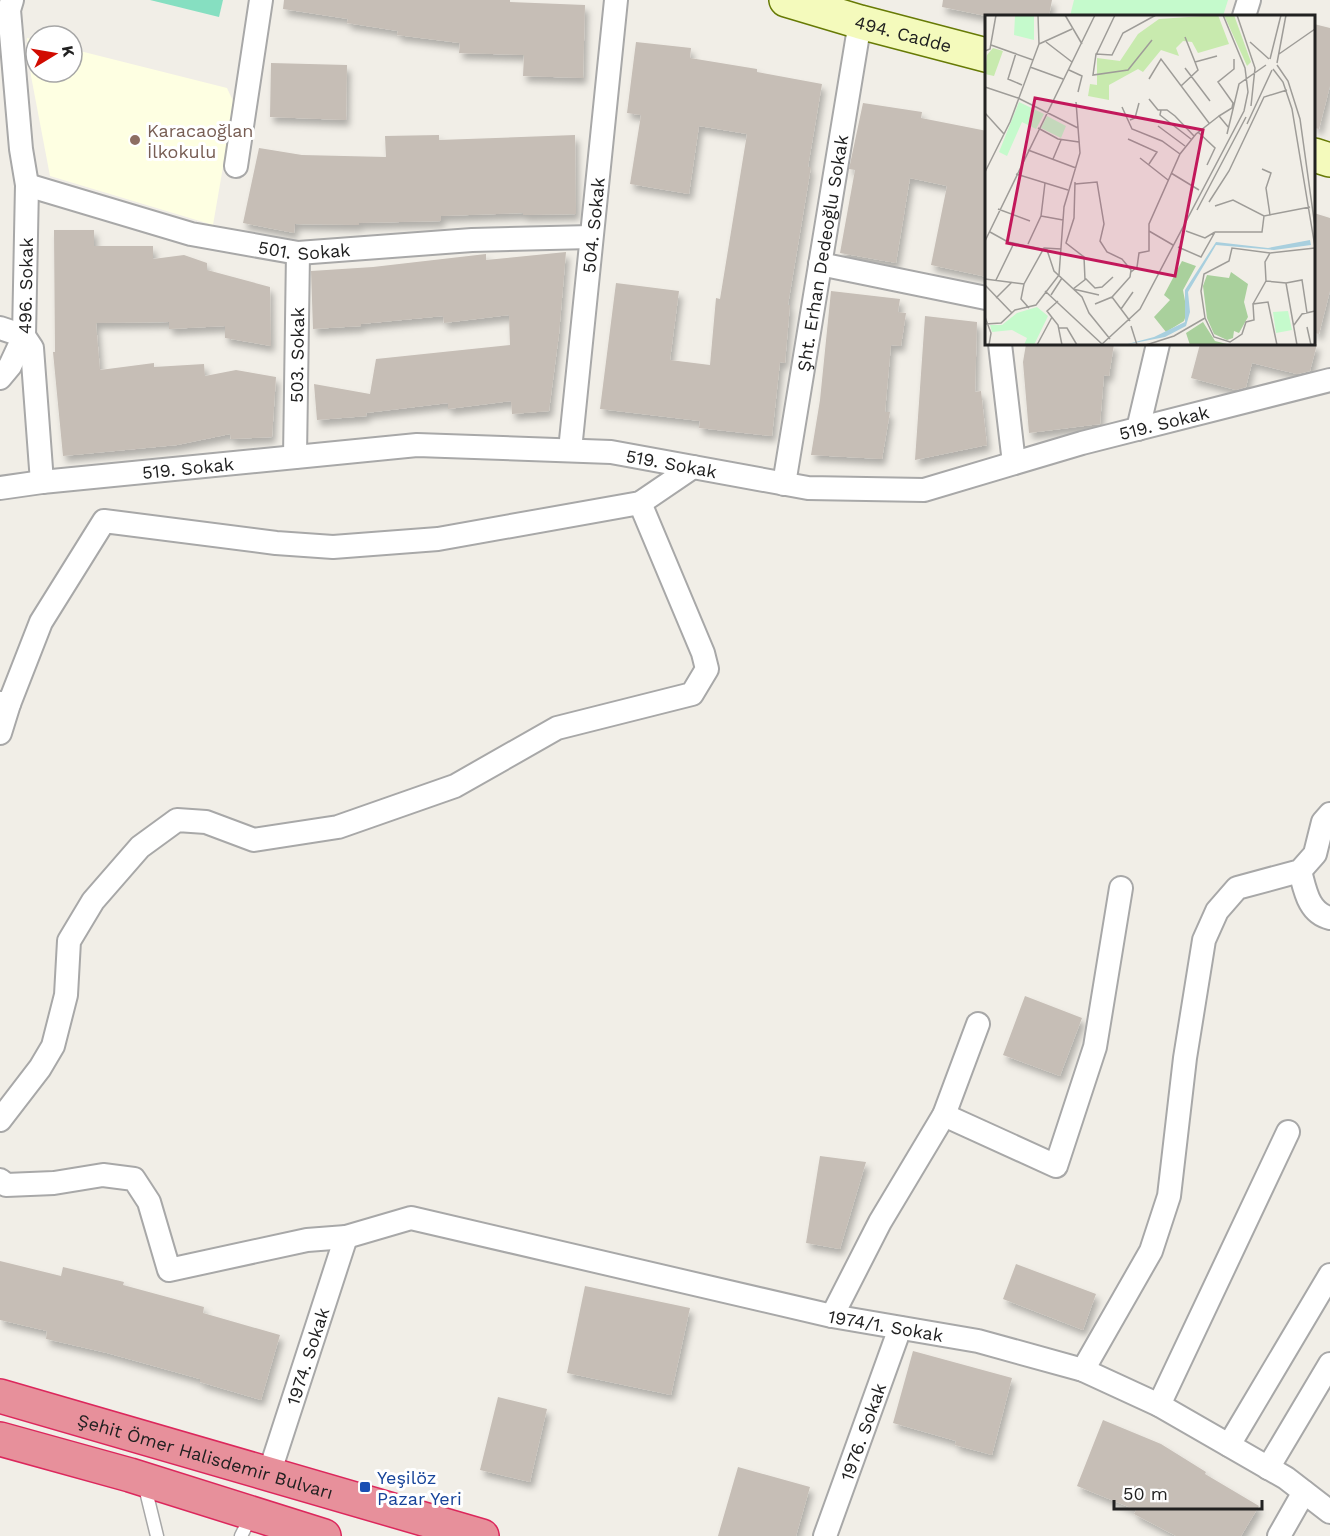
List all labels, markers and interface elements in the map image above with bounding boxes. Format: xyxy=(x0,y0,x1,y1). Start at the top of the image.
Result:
street label: 494. Cadde xyxy=(853,11,954,56)
inset map xyxy=(985,15,1315,345)
north arrow xyxy=(24,24,84,84)
text: K xyxy=(58,44,79,58)
place label: Karacaoğlan İlkokulu xyxy=(147,120,254,162)
marker: Karacaoğlan İlkokulu xyxy=(128,133,142,147)
street label: Şht. Erhan Dedeoğlu Sokak xyxy=(792,133,852,373)
street label: 504. Sokak xyxy=(578,176,608,274)
street label: 501. Sokak xyxy=(257,236,351,264)
street label: 496. Sokak xyxy=(14,237,36,334)
street label: 503. Sokak xyxy=(285,307,308,403)
street label: 519. Sokak xyxy=(1117,401,1211,444)
street label: 519. Sokak xyxy=(624,444,719,482)
street label: 519. Sokak xyxy=(141,453,235,483)
street label: 1974. Sokak xyxy=(282,1305,333,1407)
street label: 1974/1. Sokak xyxy=(826,1305,945,1345)
street label: 1976. Sokak xyxy=(835,1380,890,1483)
street label: Şehit Ömer Halisdemir Bulvarı xyxy=(75,1409,336,1503)
place label: Yeşilöz Pazar Yeri xyxy=(377,1467,462,1509)
scale bar xyxy=(1114,1473,1262,1511)
marker: Yeşilöz Pazar Yeri xyxy=(358,1480,372,1494)
text: 50 m xyxy=(1123,1483,1168,1504)

